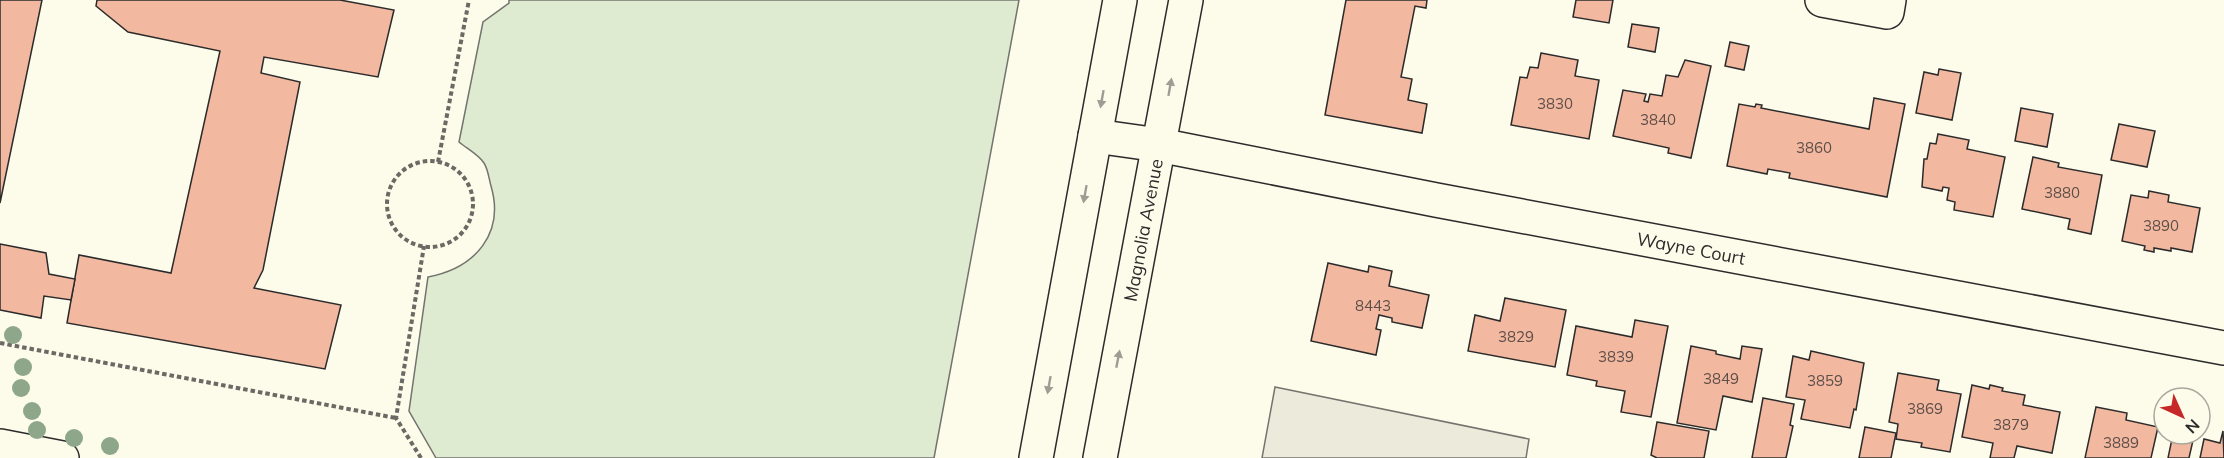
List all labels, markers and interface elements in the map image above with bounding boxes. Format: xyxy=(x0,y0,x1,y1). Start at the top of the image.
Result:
one-way arrow xyxy=(1165,77,1174,96)
one-way arrow xyxy=(1097,90,1106,109)
house number: 3830 xyxy=(1537,94,1573,113)
house number: 3840 xyxy=(1640,110,1676,129)
house number: 3860 xyxy=(1796,138,1832,157)
street label: Magnolia Avenue xyxy=(1118,157,1167,303)
house number: 3880 xyxy=(2044,183,2080,202)
one-way arrow xyxy=(1080,184,1089,203)
house number: 3890 xyxy=(2143,216,2179,235)
street label: Wayne Court xyxy=(1635,226,1747,269)
house number: 8443 xyxy=(1355,296,1391,315)
house number: 3829 xyxy=(1498,327,1534,346)
house number: 3839 xyxy=(1598,347,1634,366)
one-way arrow xyxy=(1114,350,1123,369)
house number: 3849 xyxy=(1703,369,1739,388)
house number: 3859 xyxy=(1807,371,1843,390)
one-way arrow xyxy=(1044,376,1053,395)
north arrow xyxy=(2152,386,2212,446)
house number: 3869 xyxy=(1907,399,1943,418)
house number: 3879 xyxy=(1993,415,2029,434)
text: N xyxy=(2181,415,2204,438)
house number: 3889 xyxy=(2103,433,2139,452)

